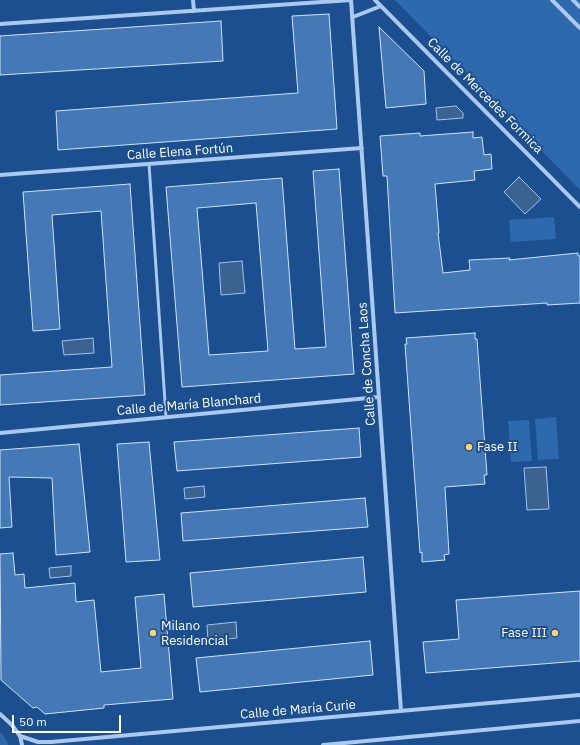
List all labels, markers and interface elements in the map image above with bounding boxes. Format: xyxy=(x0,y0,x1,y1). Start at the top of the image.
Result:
street label: Calle de Mercedes Formica xyxy=(424,35,546,157)
street label: Calle Elena Fortún xyxy=(126,141,234,163)
street label: Calle de Concha Laos xyxy=(355,302,379,426)
street label: Calle de María Blanchard xyxy=(116,391,262,419)
place label: Fase II xyxy=(477,439,518,455)
marker: Fase II xyxy=(464,442,474,452)
place label: Milano Residencial xyxy=(161,618,228,649)
place label: Fase III xyxy=(501,625,547,641)
marker: Milano Residencial xyxy=(148,628,158,638)
marker: Fase III xyxy=(550,628,560,638)
street label: Calle de María Curie xyxy=(239,697,357,723)
scale bar xyxy=(14,707,123,733)
text: 50 m xyxy=(19,714,47,729)

